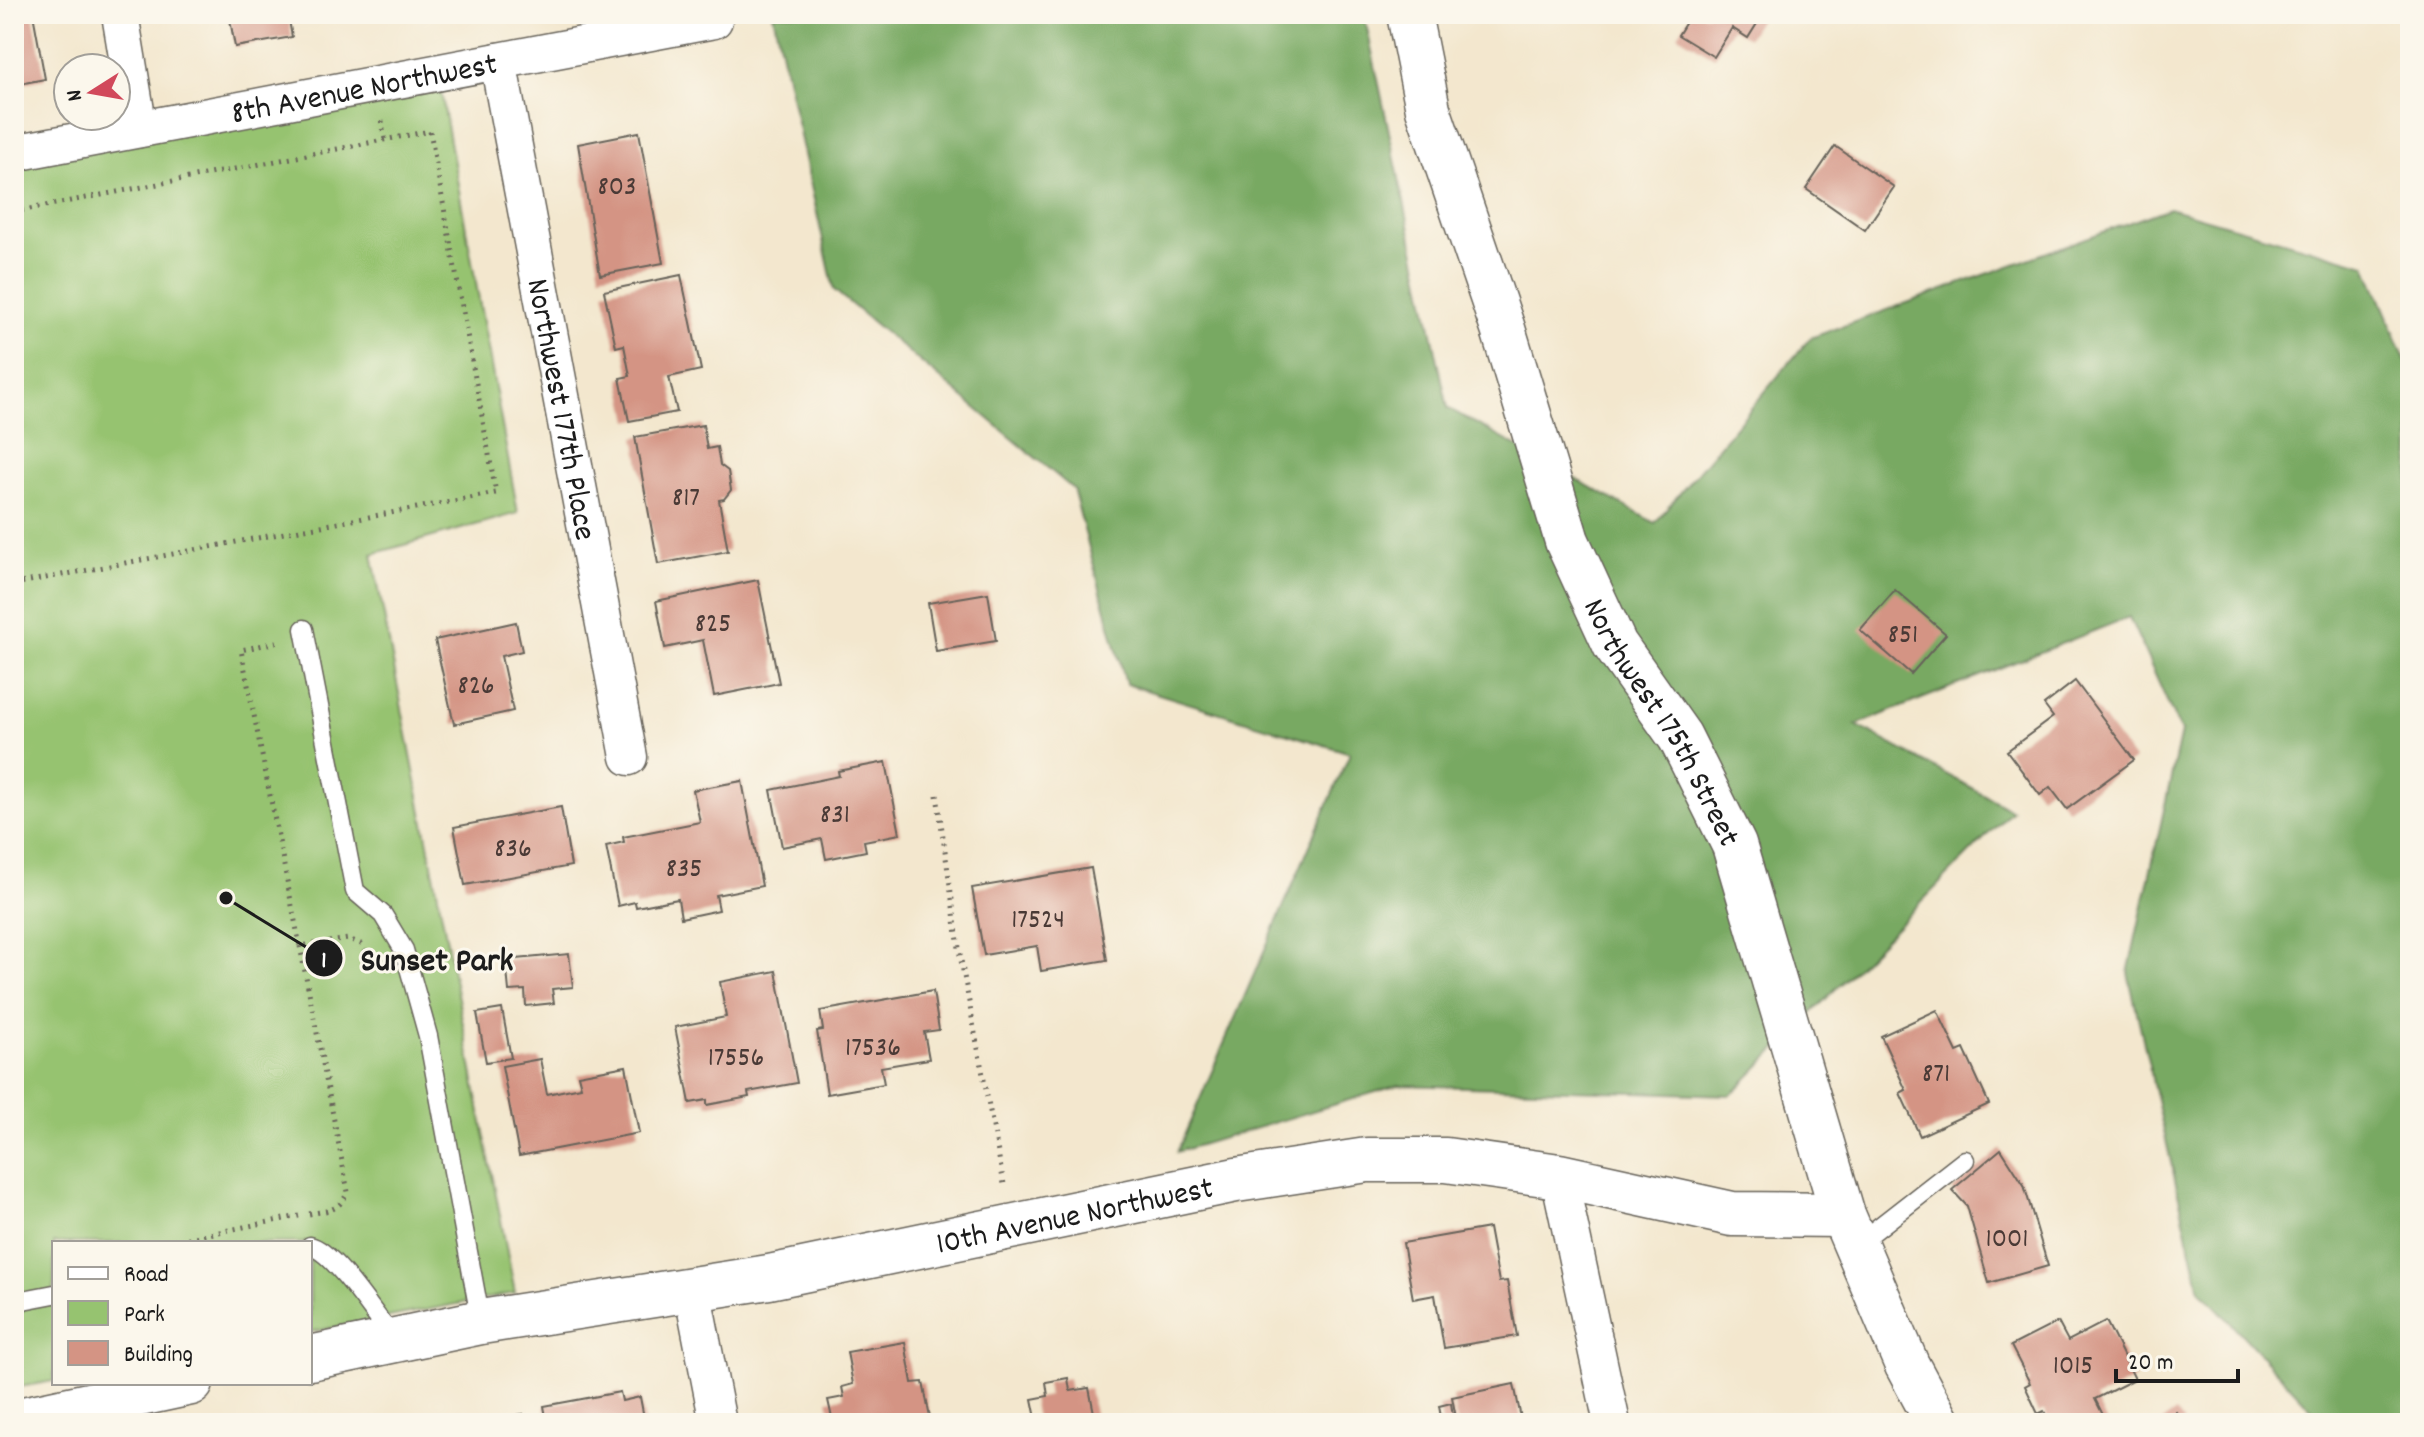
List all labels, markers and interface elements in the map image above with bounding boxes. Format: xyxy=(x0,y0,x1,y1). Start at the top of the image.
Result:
street label: 8th Avenue Northwest xyxy=(228,44,502,139)
north arrow xyxy=(52,52,132,132)
text: N xyxy=(60,87,92,103)
house number: 803 xyxy=(598,169,636,209)
street label: Northwest 177th Place xyxy=(511,275,606,544)
house number: 817 xyxy=(672,480,700,520)
street label: Northwest 175th Street xyxy=(1569,592,1749,856)
house number: 825 xyxy=(695,606,731,646)
house number: 851 xyxy=(1888,617,1918,657)
house number: 826 xyxy=(457,668,495,708)
house number: 831 xyxy=(820,797,850,837)
house number: 836 xyxy=(494,831,532,871)
house number: 835 xyxy=(666,851,702,891)
house number: 17524 xyxy=(1011,902,1065,942)
callout: Sunset Park xyxy=(304,929,529,987)
text: Sunset Park xyxy=(361,939,514,988)
text: 1 xyxy=(321,945,327,979)
house number: 17536 xyxy=(845,1030,901,1070)
house number: 17556 xyxy=(708,1040,764,1080)
house number: 871 xyxy=(1922,1056,1950,1096)
street label: 10th Avenue Northwest xyxy=(933,1167,1218,1270)
house number: 1001 xyxy=(1986,1221,2028,1261)
legend xyxy=(52,1241,312,1385)
text: Road xyxy=(124,1259,169,1293)
text: Park xyxy=(124,1299,165,1333)
scale bar xyxy=(2116,1333,2238,1383)
text: Building xyxy=(124,1339,193,1373)
text: 20 m xyxy=(2128,1347,2174,1381)
house number: 1015 xyxy=(2053,1348,2093,1388)

